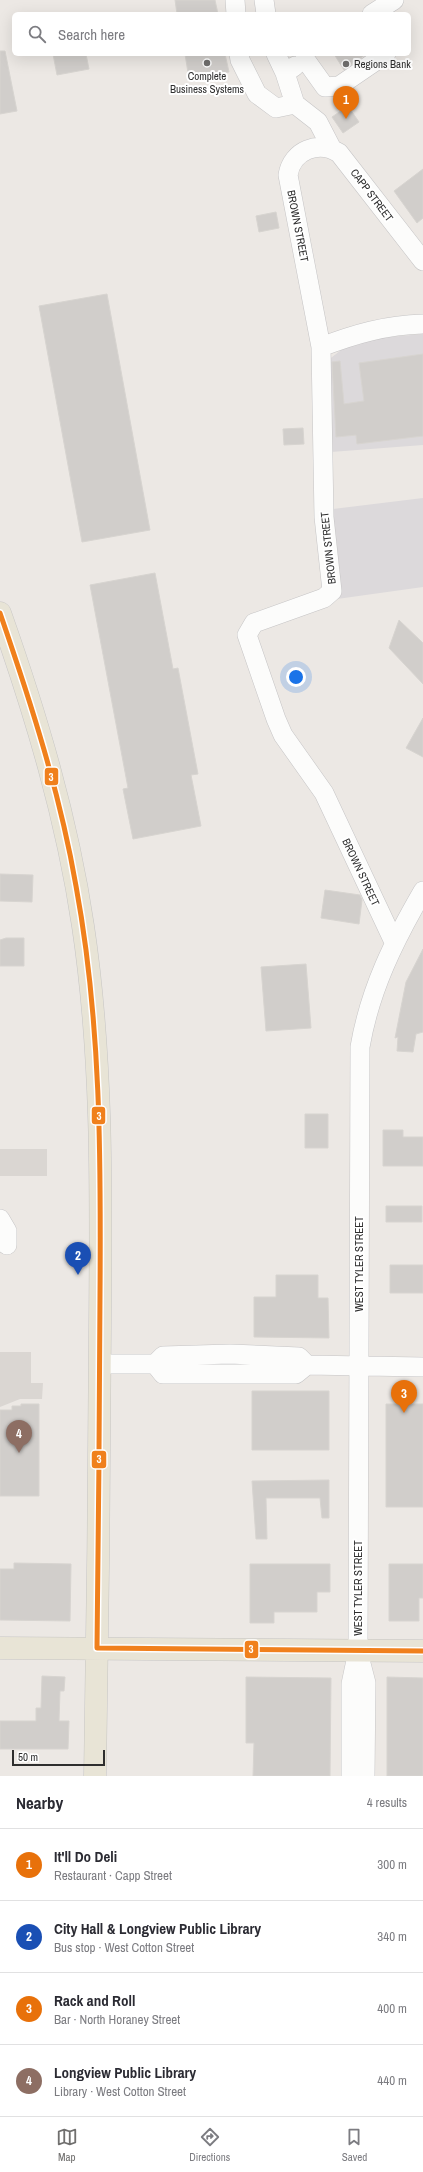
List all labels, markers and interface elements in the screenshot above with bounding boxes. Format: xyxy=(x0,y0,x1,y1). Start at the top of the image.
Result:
search box xyxy=(12,12,411,56)
icon: search xyxy=(26,23,48,45)
text: Search here xyxy=(58,24,125,45)
place label: Regions Bank xyxy=(354,57,411,71)
marker: Complete Business Systems xyxy=(202,58,212,68)
marker: Regions Bank xyxy=(341,59,351,69)
place label: Complete Business Systems xyxy=(170,69,245,96)
pin: 1 xyxy=(333,86,359,119)
street label: CAPP STREET xyxy=(348,166,397,225)
street label: BROWN STREET xyxy=(284,189,312,263)
street label: BROWN STREET xyxy=(317,511,339,585)
your location xyxy=(286,667,306,687)
line badge: 3 xyxy=(44,767,59,786)
text: 3 xyxy=(48,770,54,784)
street label: BROWN STREET xyxy=(339,836,383,908)
line badge: 3 xyxy=(91,1106,106,1125)
text: 3 xyxy=(96,1109,102,1123)
street label: WEST TYLER STREET xyxy=(352,1216,366,1312)
pin: 2 xyxy=(65,1242,91,1275)
pin: 3 xyxy=(391,1380,417,1413)
pin: 4 xyxy=(6,1420,32,1453)
line badge: 3 xyxy=(91,1450,107,1469)
text: 3 xyxy=(96,1452,102,1466)
street label: WEST TYLER STREET xyxy=(351,1540,365,1636)
line badge: 3 xyxy=(244,1640,259,1659)
text: 3 xyxy=(248,1642,254,1656)
scale bar xyxy=(12,1748,105,1767)
text: 50 m xyxy=(18,1750,38,1764)
text: Nearby xyxy=(16,1791,63,1814)
text: 4 results xyxy=(367,1794,407,1811)
text: It'll Do Deli xyxy=(54,1846,117,1867)
text: 1 xyxy=(26,1856,32,1873)
text: 300 m xyxy=(377,1856,407,1873)
text: Restaurant · Capp Street xyxy=(54,1867,172,1884)
text: City Hall & Longview Public Library xyxy=(54,1918,261,1939)
text: 2 xyxy=(26,1928,32,1945)
text: 340 m xyxy=(377,1928,407,1945)
text: Bus stop · West Cotton Street xyxy=(54,1939,194,1956)
text: Rack and Roll xyxy=(54,1990,135,2011)
text: 3 xyxy=(26,2000,32,2017)
text: 400 m xyxy=(377,2000,407,2017)
text: Bar · North Horaney Street xyxy=(54,2011,180,2028)
text: Longview Public Library xyxy=(54,2062,196,2083)
text: 4 xyxy=(26,2072,32,2089)
text: 440 m xyxy=(377,2072,407,2089)
text: Library · West Cotton Street xyxy=(54,2083,186,2100)
tab: Map xyxy=(56,2126,78,2164)
tab: Directions xyxy=(189,2126,230,2164)
tab: Saved xyxy=(342,2126,367,2164)

